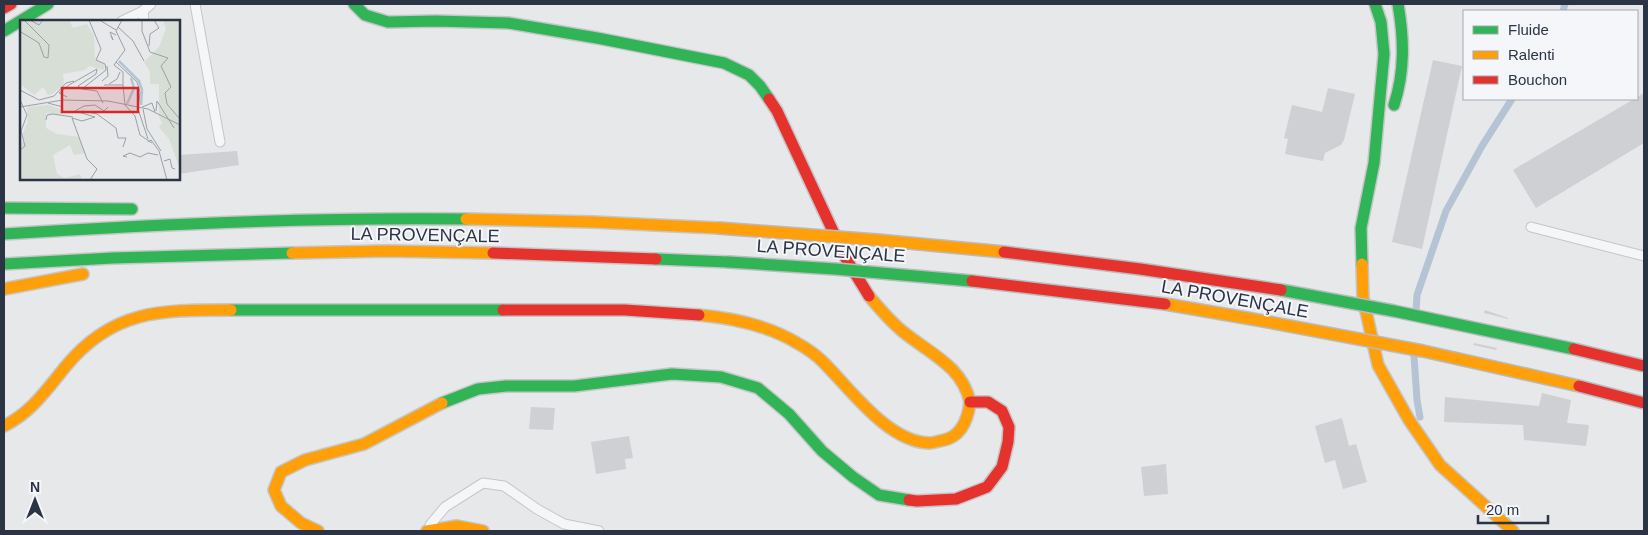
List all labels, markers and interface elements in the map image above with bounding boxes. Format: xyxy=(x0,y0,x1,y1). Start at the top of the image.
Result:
legend xyxy=(1463,10,1638,100)
inset map xyxy=(20,20,180,180)
text: Fluide xyxy=(1508,21,1549,38)
text: Ralenti xyxy=(1508,46,1555,63)
text: Bouchon xyxy=(1508,71,1567,88)
street label: LA PROVENÇALE xyxy=(350,224,500,246)
street label: LA PROVENÇALE xyxy=(756,236,906,266)
street label: LA PROVENÇALE xyxy=(1160,276,1310,322)
north arrow xyxy=(10,475,60,525)
text: N xyxy=(30,479,40,495)
scale bar xyxy=(1478,492,1548,524)
text: 20 m xyxy=(1486,501,1519,518)

